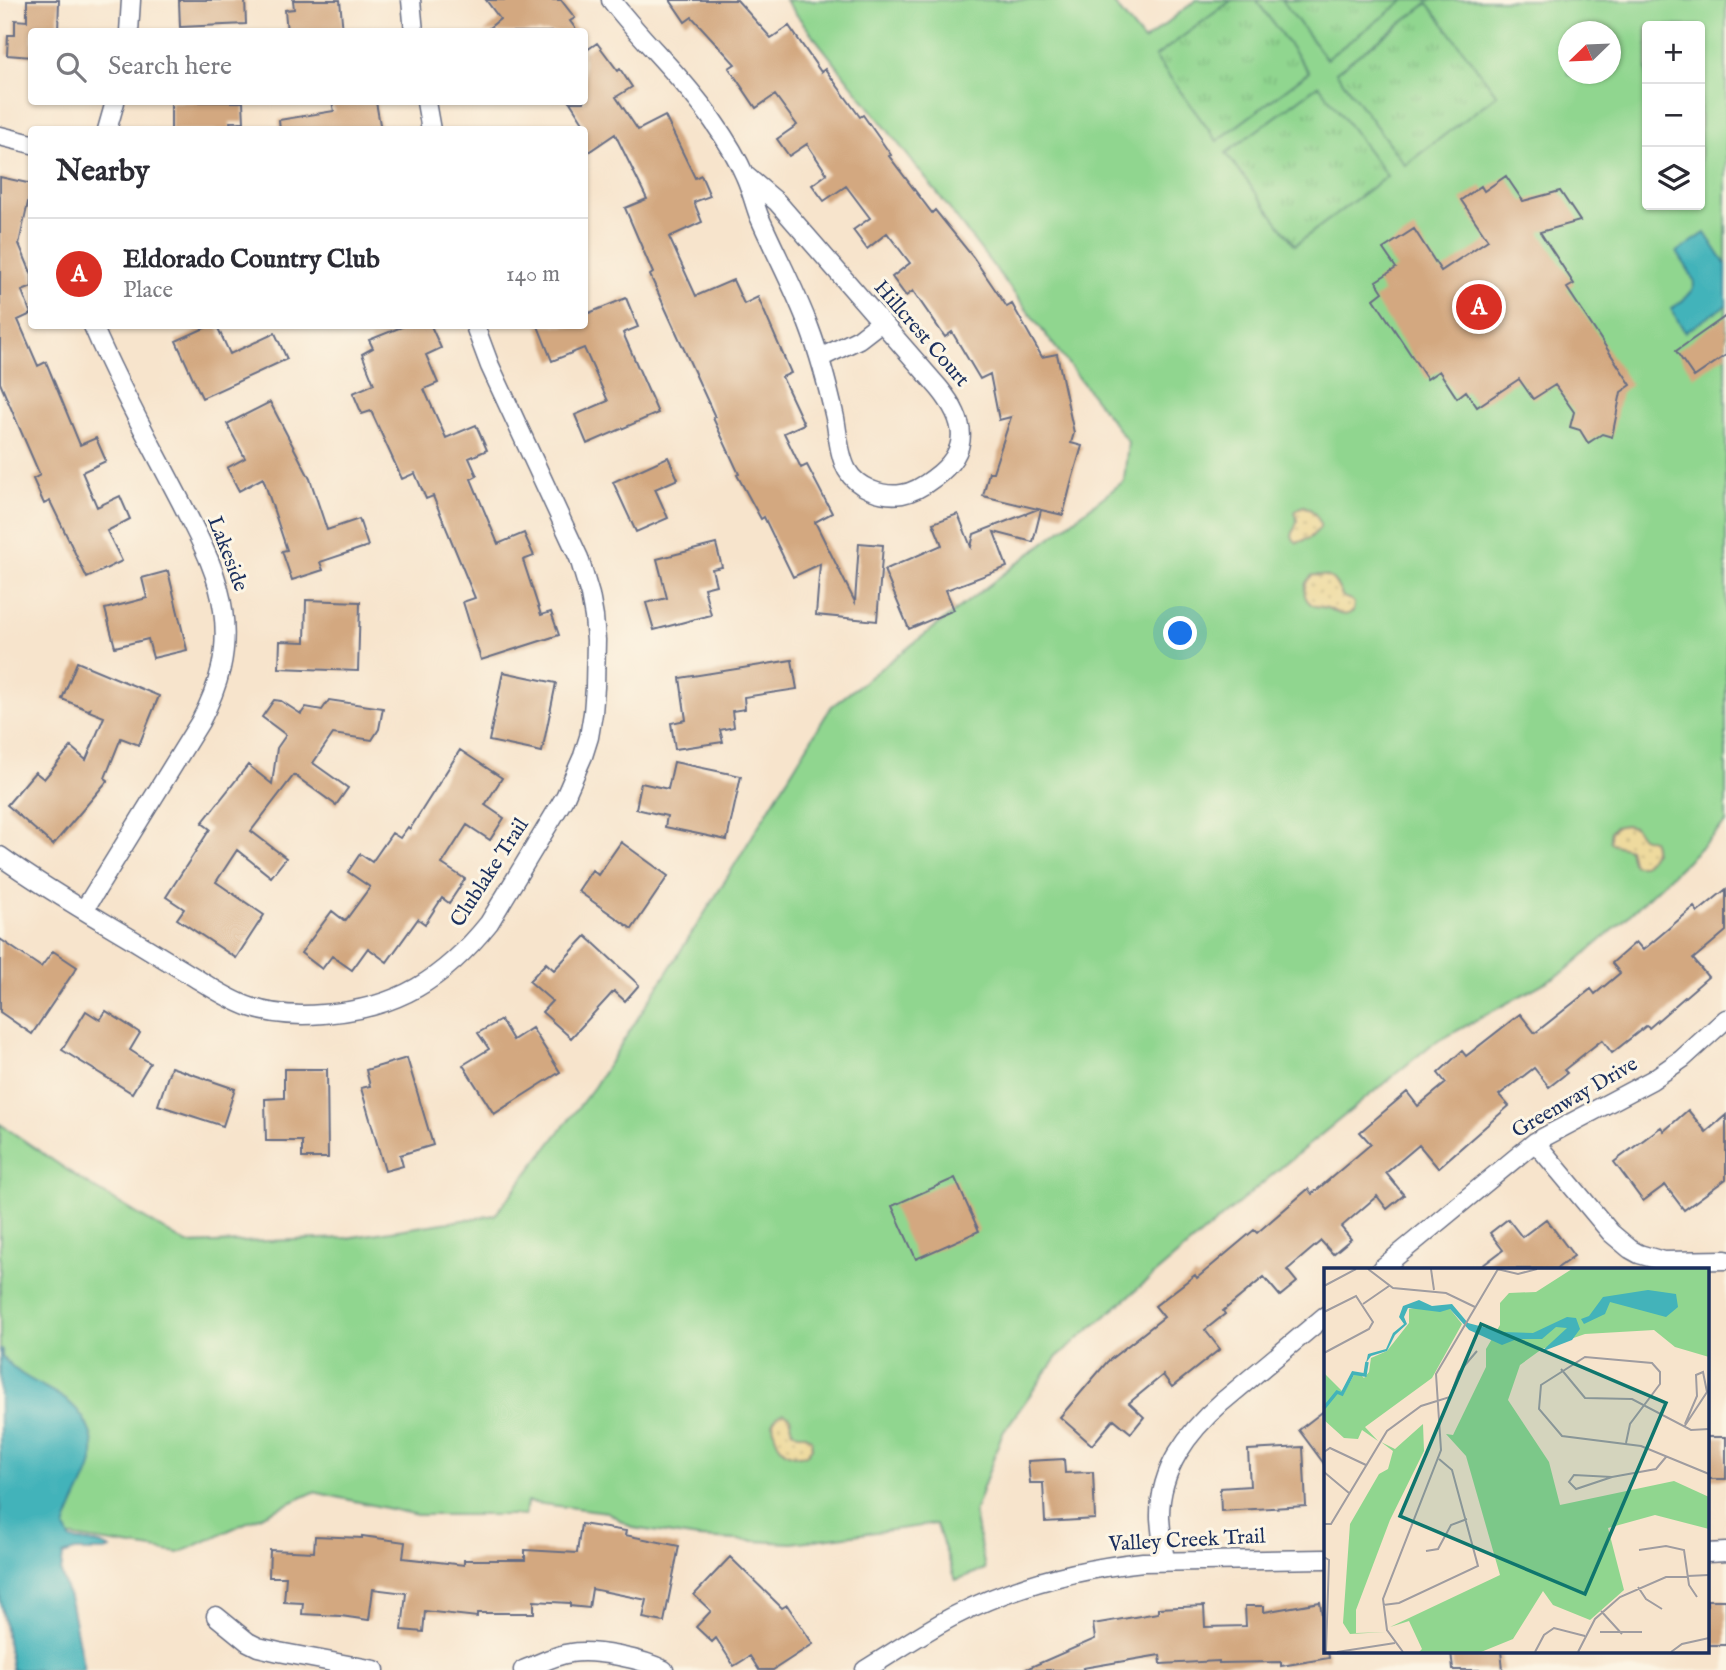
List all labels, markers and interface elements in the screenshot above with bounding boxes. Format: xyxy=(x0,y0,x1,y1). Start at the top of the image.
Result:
north arrow xyxy=(1558,21,1621,84)
map controls xyxy=(1642,21,1705,210)
button: + xyxy=(1642,21,1705,84)
search box xyxy=(28,28,588,105)
icon: search xyxy=(52,48,90,86)
text: Search here xyxy=(108,50,232,83)
button: − xyxy=(1642,84,1705,147)
button: layers xyxy=(1642,147,1705,210)
text: Nearby xyxy=(56,153,149,191)
text: Eldorado Country Club xyxy=(123,243,380,276)
text: A xyxy=(71,260,87,289)
text: 140 m xyxy=(506,260,560,289)
street label: Hillcrest Court xyxy=(867,275,975,393)
text: Place xyxy=(123,276,173,305)
pin: A xyxy=(1456,281,1502,333)
street label: Lakeside xyxy=(200,513,254,596)
your location xyxy=(1163,616,1197,650)
street label: Clublake Trail xyxy=(445,813,535,933)
street label: Greenway Drive xyxy=(1507,1051,1643,1145)
inset map xyxy=(1324,1268,1708,1652)
street label: Valley Creek Trail xyxy=(1107,1523,1266,1559)

